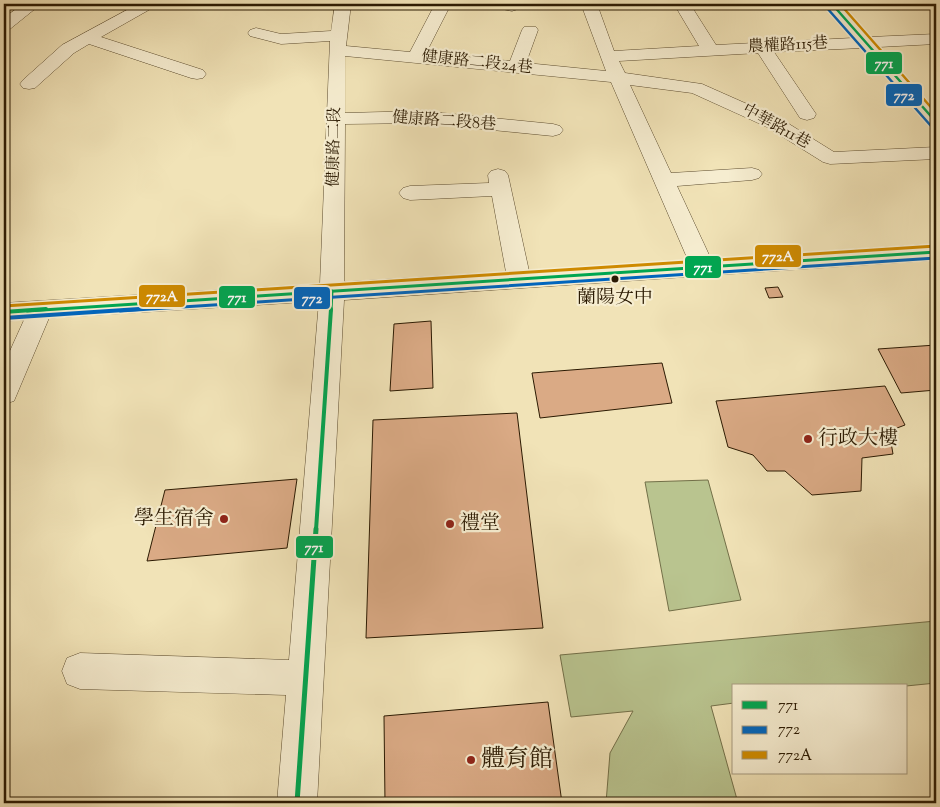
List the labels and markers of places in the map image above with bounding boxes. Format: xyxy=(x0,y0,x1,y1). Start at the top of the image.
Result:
marker: 蘭陽女中 xyxy=(610,274,620,284)
place label: 蘭陽女中 xyxy=(577,285,653,312)
place label: 行政大樓 xyxy=(818,425,898,454)
marker: 行政大樓 xyxy=(802,433,814,445)
place label: 學生宿舍 xyxy=(134,505,214,534)
place label: 禮堂 xyxy=(460,510,500,539)
marker: 學生宿舍 xyxy=(218,513,230,525)
marker: 禮堂 xyxy=(444,518,456,530)
place label: 體育館 xyxy=(481,743,553,777)
marker: 體育館 xyxy=(465,754,477,766)

